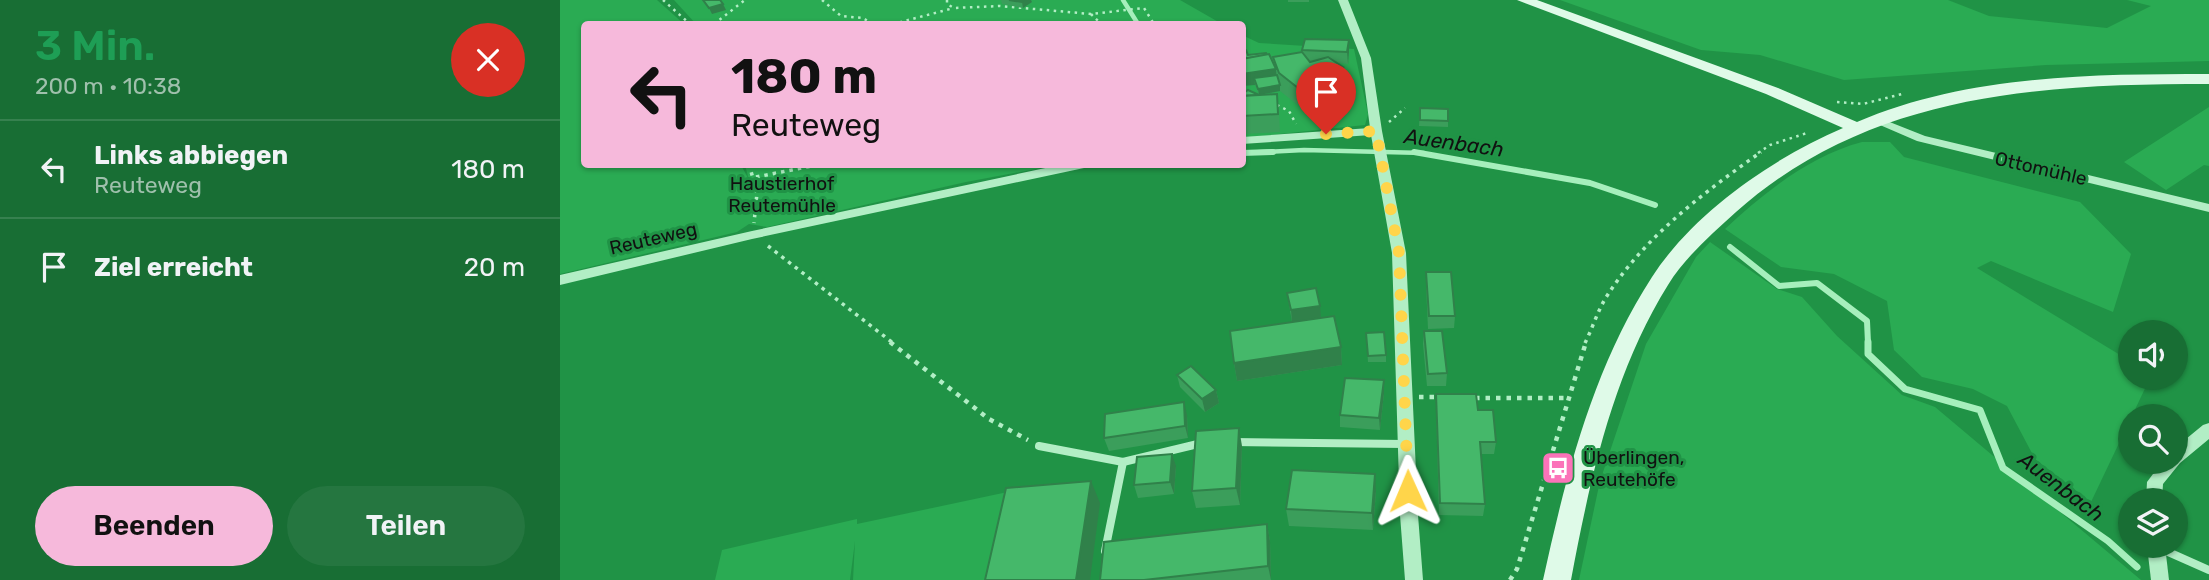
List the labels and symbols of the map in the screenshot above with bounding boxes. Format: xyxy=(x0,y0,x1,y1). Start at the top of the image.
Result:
pin xyxy=(1296,62,1356,134)
water label: Auenbach xyxy=(1402,123,1505,162)
street label: Ottomühle xyxy=(1993,147,2089,190)
park label: Haustierhof Reutemühle xyxy=(728,172,836,217)
street label: Reuteweg xyxy=(607,217,699,260)
place label: Überlingen, Reutehöfe xyxy=(1583,446,1684,491)
water label: Auenbach xyxy=(2013,446,2109,527)
bus stop icon: Überlingen, Reutehöfe xyxy=(1539,449,1577,487)
position arrow xyxy=(1371,454,1445,528)

